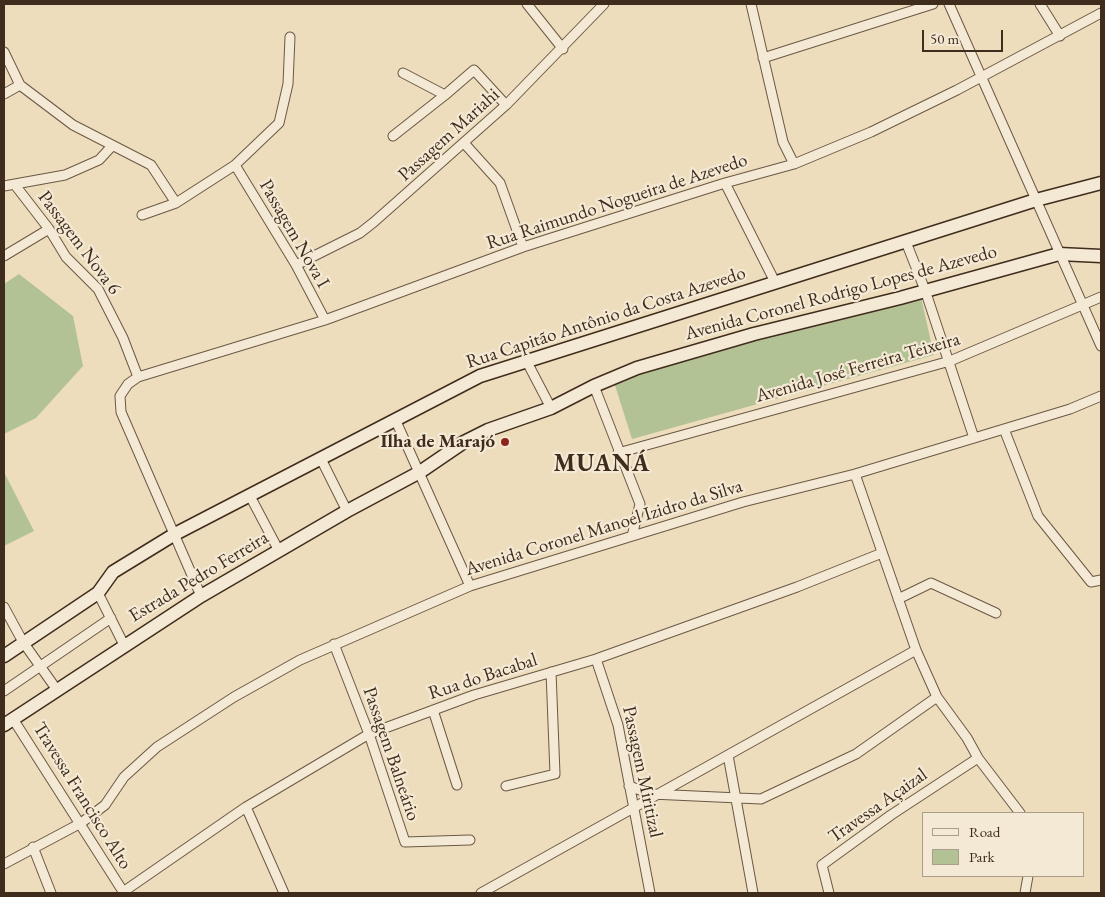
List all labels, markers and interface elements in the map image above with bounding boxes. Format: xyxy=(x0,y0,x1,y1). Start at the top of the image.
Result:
scale bar xyxy=(925,20,1006,52)
text: 50 m xyxy=(930,29,959,48)
street label: Passagem Mariahi xyxy=(394,84,504,186)
street label: Rua Raimundo Nogueira de Azevedo xyxy=(484,149,750,255)
street label: Passagem Nova I xyxy=(254,176,334,292)
street label: Passagem Nova 6 xyxy=(33,187,125,299)
street label: Avenida Coronel Rodrigo Lopes de Azevedo xyxy=(682,240,1000,346)
street label: Rua Capitão Antônio da Costa Azevedo xyxy=(463,262,749,374)
street label: Avenida José Ferreira Teixeira xyxy=(753,328,963,408)
place label: Ilha de Marajó xyxy=(380,431,495,453)
marker: Ilha de Marajó xyxy=(499,436,511,448)
district label: MUANÁ xyxy=(553,450,651,478)
street label: Avenida Coronel Manoel Izidro da Silva xyxy=(463,475,745,581)
street label: Estrada Pedro Ferreira xyxy=(125,526,273,628)
street label: Rua do Bacabal xyxy=(426,649,540,705)
street label: Passagem Balneário xyxy=(357,684,425,824)
street label: Passagem Miritizal xyxy=(617,704,667,840)
street label: Travessa Francisco Alto xyxy=(28,718,136,874)
street label: Travessa Açaizal xyxy=(824,764,932,848)
legend xyxy=(922,812,1085,877)
text: Road xyxy=(969,822,1000,841)
text: Park xyxy=(969,847,995,866)

